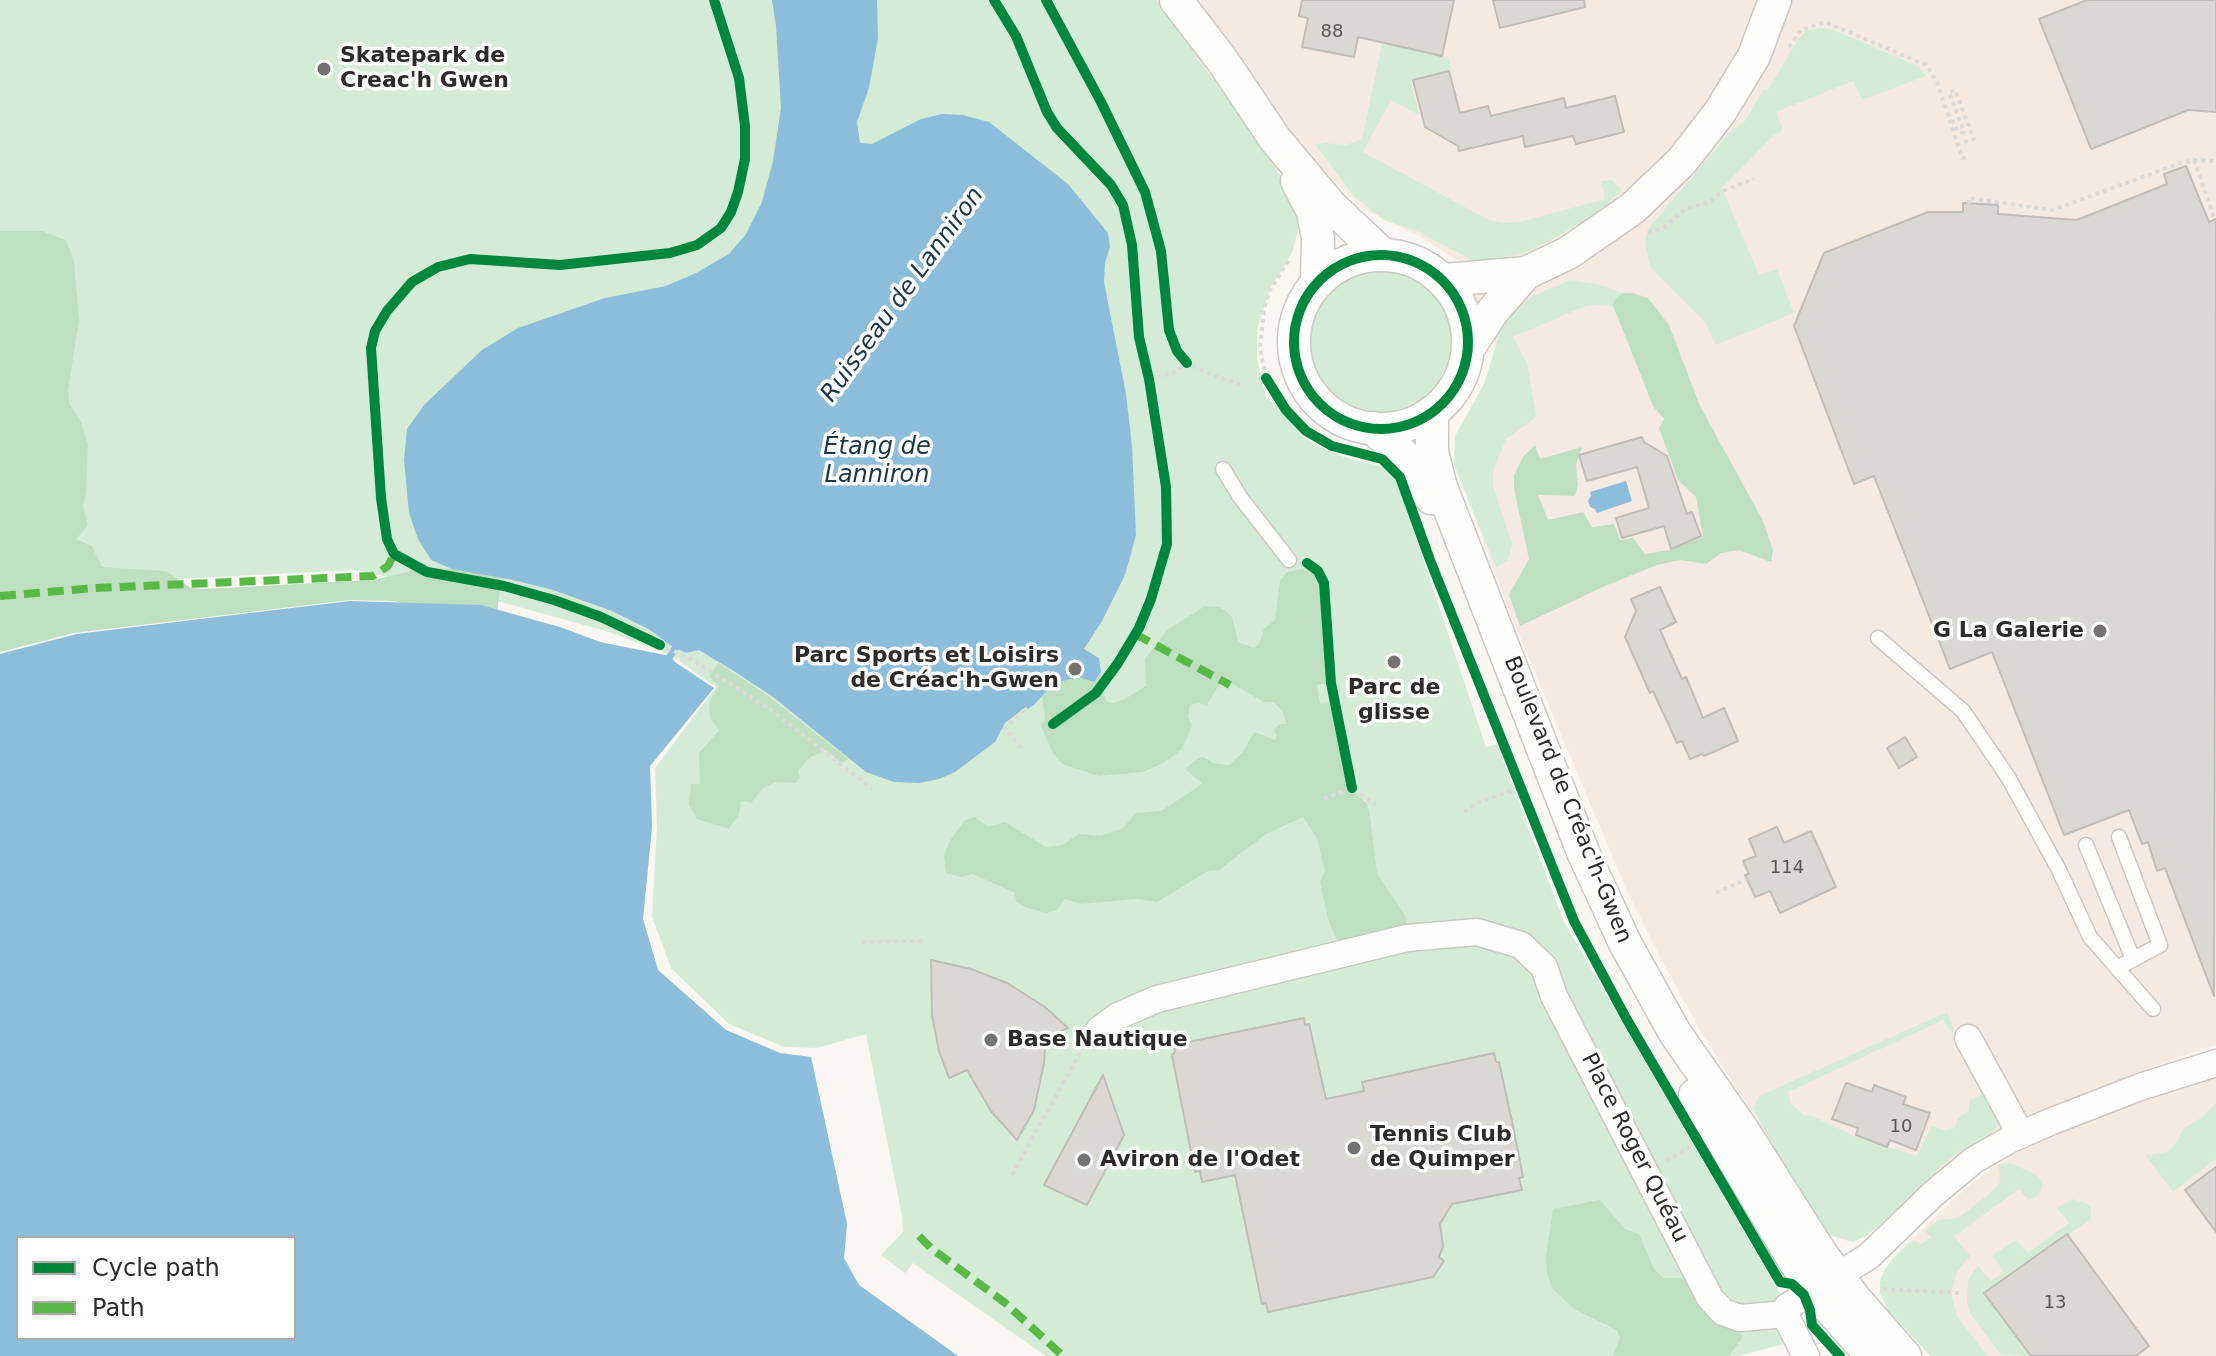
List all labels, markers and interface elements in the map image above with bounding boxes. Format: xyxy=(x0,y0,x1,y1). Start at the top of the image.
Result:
house number: 88 xyxy=(1321,21,1343,43)
place label: Skatepark de Creac'h Gwen xyxy=(340,43,509,94)
marker: Skatepark de Creac'h Gwen xyxy=(315,60,333,78)
water label: Ruisseau de Lanniron xyxy=(815,182,991,408)
water label: Étang de Lanniron xyxy=(823,434,931,490)
place label: G La Galerie xyxy=(1933,618,2084,644)
marker: G La Galerie xyxy=(2091,622,2109,640)
place label: Parc Sports et Loisirs de Créac'h-Gwen xyxy=(794,643,1059,694)
marker: Parc de glisse xyxy=(1385,653,1403,671)
street label: Boulevard de Créac'h-Gwen xyxy=(1497,653,1637,947)
marker: Parc Sports et Loisirs de Créac'h-Gwen xyxy=(1066,660,1084,678)
place label: Parc de glisse xyxy=(1348,675,1440,726)
house number: 114 xyxy=(1770,857,1804,879)
place label: Base Nautique xyxy=(1007,1027,1188,1053)
marker: Base Nautique xyxy=(982,1031,1000,1049)
street label: Place Roger Quéau xyxy=(1575,1049,1693,1247)
house number: 10 xyxy=(1890,1116,1912,1138)
place label: Tennis Club de Quimper xyxy=(1370,1122,1515,1174)
marker: Tennis Club de Quimper xyxy=(1345,1139,1363,1157)
place label: Aviron de l'Odet xyxy=(1100,1147,1300,1173)
marker: Aviron de l'Odet xyxy=(1075,1151,1093,1169)
legend xyxy=(16,1236,296,1340)
text: Cycle path xyxy=(92,1254,220,1282)
house number: 13 xyxy=(2044,1292,2066,1314)
text: Path xyxy=(92,1294,145,1322)

